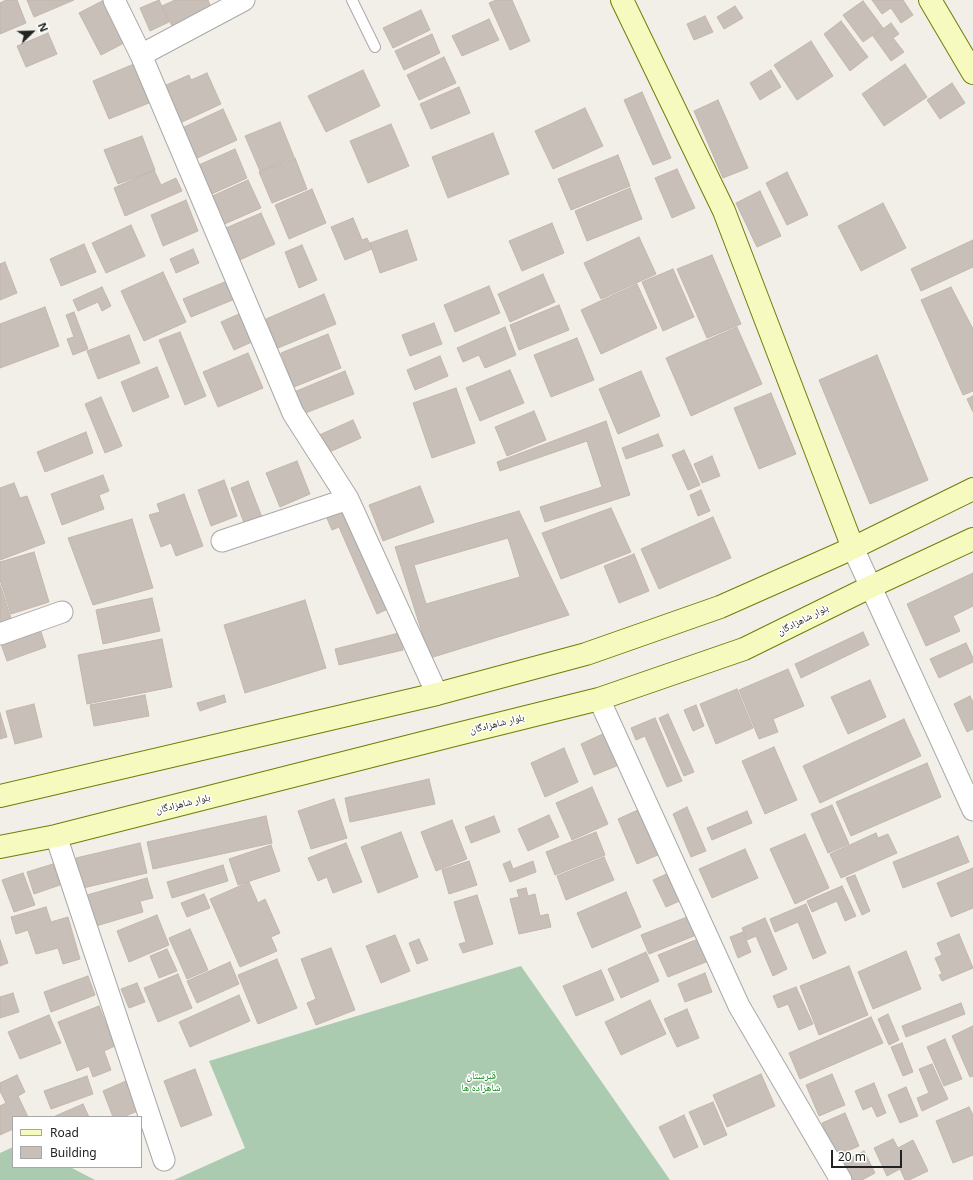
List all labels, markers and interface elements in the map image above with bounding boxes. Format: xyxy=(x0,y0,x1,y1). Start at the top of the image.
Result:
north arrow xyxy=(12,12,52,52)
text: N xyxy=(35,20,52,34)
street label: بلوار شاهزادگان xyxy=(775,602,831,638)
street label: بلوار شاهزادگان xyxy=(468,711,526,737)
street label: بلوار شاهزادگان xyxy=(154,791,212,817)
park label: قبرستان شاهزاده ها xyxy=(461,1070,501,1094)
legend xyxy=(12,1116,142,1168)
text: Road xyxy=(50,1124,79,1141)
scale bar xyxy=(833,1142,904,1168)
text: Building xyxy=(50,1144,97,1161)
text: 20 m xyxy=(838,1148,866,1165)

